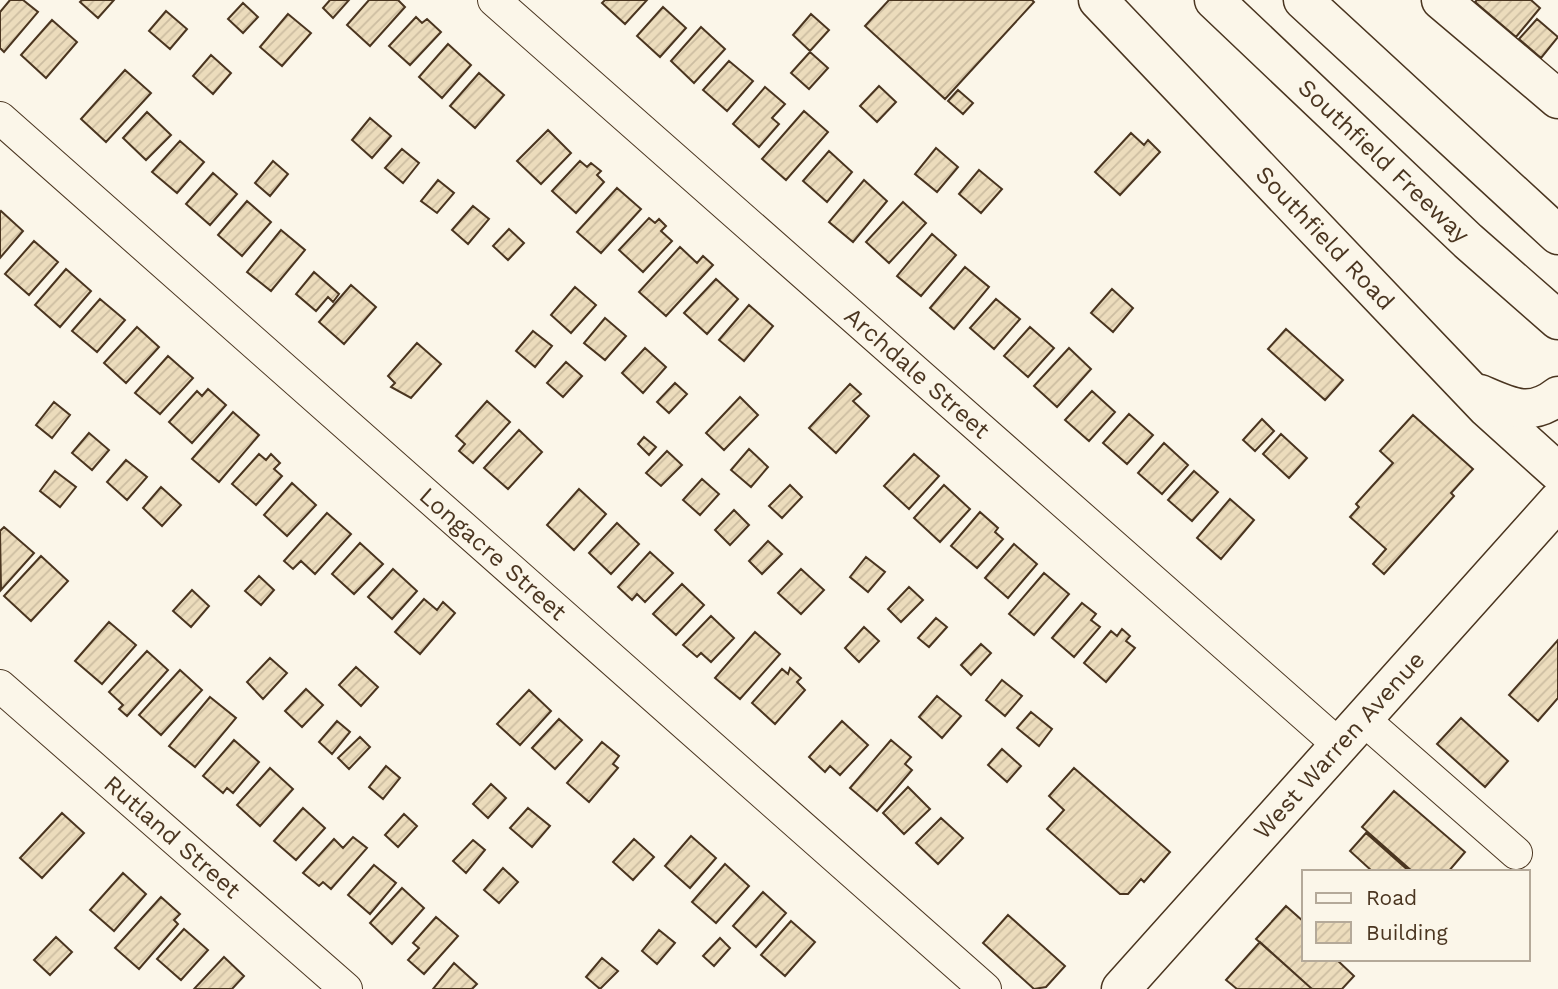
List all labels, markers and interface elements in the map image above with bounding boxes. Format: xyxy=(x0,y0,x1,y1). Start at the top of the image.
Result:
street label: Southfield Freeway xyxy=(1292,73,1476,249)
street label: Southfield Road xyxy=(1250,160,1400,316)
street label: Archdale Street xyxy=(839,302,995,444)
street label: Longacre Street xyxy=(414,481,572,626)
street label: West Warren Avenue xyxy=(1248,646,1430,845)
street label: Rutland Street xyxy=(98,770,246,904)
legend xyxy=(1302,870,1530,961)
text: Road xyxy=(1366,885,1417,910)
text: Building xyxy=(1366,920,1448,945)

